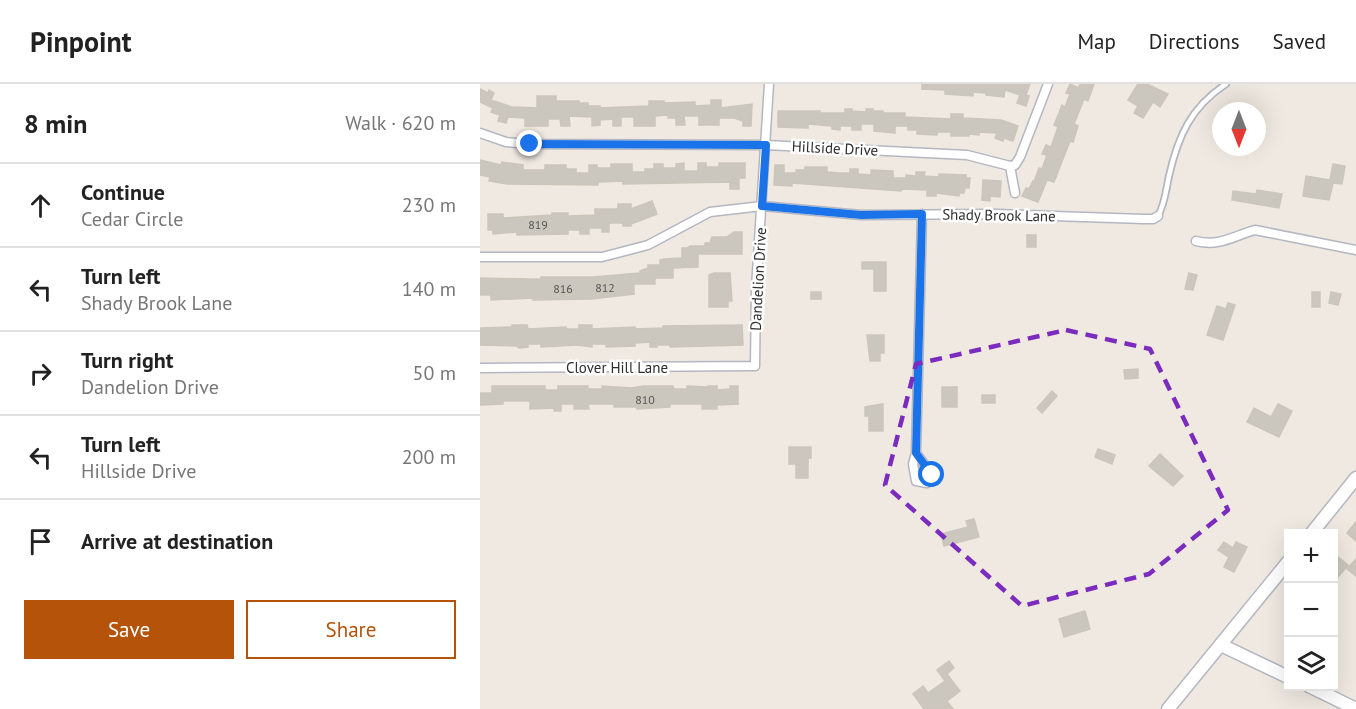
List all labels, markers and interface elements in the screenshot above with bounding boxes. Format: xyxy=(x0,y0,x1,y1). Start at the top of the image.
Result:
text: Pinpoint xyxy=(30,23,132,60)
text: Map xyxy=(1077,28,1116,55)
text: Directions xyxy=(1149,28,1240,55)
text: Saved xyxy=(1273,28,1326,55)
north arrow xyxy=(1212,102,1266,156)
text: 8 min xyxy=(24,107,87,140)
text: Walk · 620 m xyxy=(345,110,456,136)
route end xyxy=(516,130,542,156)
street label: Hillside Drive xyxy=(791,136,879,160)
text: Continue xyxy=(81,178,165,206)
icon: ahead xyxy=(24,189,57,222)
text: 230 m xyxy=(402,192,456,218)
street label: Shady Brook Lane xyxy=(942,205,1056,225)
text: Cedar Circle xyxy=(81,206,183,232)
house number: 819 xyxy=(528,217,548,232)
street label: Dandelion Drive xyxy=(746,227,770,331)
text: Turn left xyxy=(81,262,161,290)
icon: left xyxy=(24,273,57,306)
text: 140 m xyxy=(402,276,456,302)
house number: 812 xyxy=(595,280,615,295)
house number: 816 xyxy=(553,281,573,296)
text: Shady Brook Lane xyxy=(81,290,232,316)
text: Turn right xyxy=(81,346,173,374)
icon: right xyxy=(24,357,57,390)
street label: Clover Hill Lane xyxy=(566,358,668,377)
text: 50 m xyxy=(413,360,456,386)
text: Dandelion Drive xyxy=(81,374,219,400)
house number: 810 xyxy=(635,392,655,407)
text: Turn left xyxy=(81,430,161,458)
icon: left xyxy=(24,441,57,474)
text: 200 m xyxy=(402,444,456,470)
text: Hillside Drive xyxy=(81,458,196,484)
route start xyxy=(918,461,944,487)
icon: arrive xyxy=(24,525,57,558)
text: Arrive at destination xyxy=(81,527,273,555)
map controls xyxy=(1284,529,1338,691)
button: + xyxy=(1284,529,1338,583)
button: − xyxy=(1284,583,1338,637)
button: Save xyxy=(24,600,234,659)
button: Share xyxy=(246,600,456,659)
button: layers xyxy=(1284,637,1338,691)

